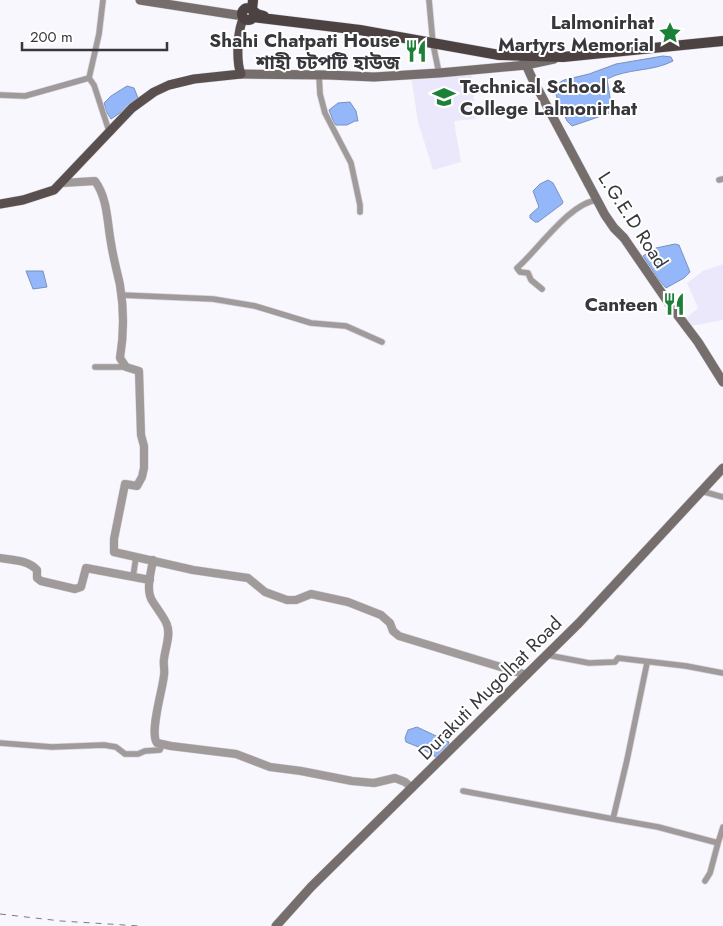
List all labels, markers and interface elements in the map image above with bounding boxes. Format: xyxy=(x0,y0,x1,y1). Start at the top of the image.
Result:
place label: Lalmonirhat Martyrs Memorial xyxy=(498,9,654,58)
scale bar xyxy=(22,20,168,52)
place icon: Lalmonirhat Martyrs Memorial xyxy=(657,20,683,46)
text: 200 m xyxy=(30,26,73,48)
place label: Shahi Chatpati House শাহী চটপটি হাউজ xyxy=(209,27,401,76)
restaurant icon: Shahi Chatpati House শাহী চটপটি হাউজ xyxy=(403,38,429,64)
place label: Technical School & College Lalmonirhat xyxy=(460,73,637,122)
school or university icon: Technical School & College Lalmonirhat xyxy=(431,84,457,110)
street label: L.G.E.D Road xyxy=(592,166,674,274)
place label: Canteen xyxy=(585,291,658,318)
restaurant icon: Canteen xyxy=(661,291,687,317)
street label: Durakuti Mugolhat Road xyxy=(412,610,568,766)

